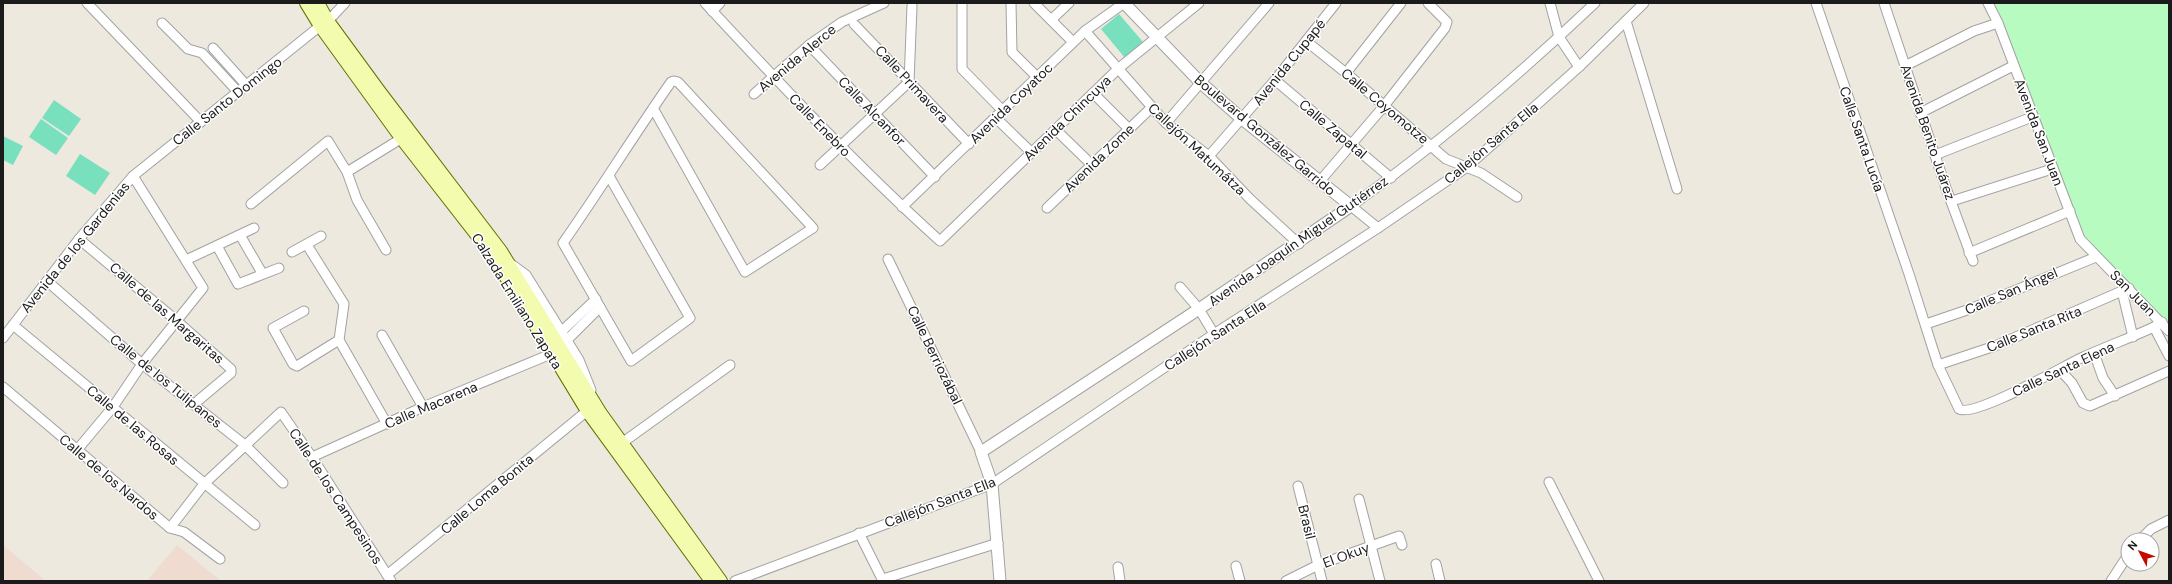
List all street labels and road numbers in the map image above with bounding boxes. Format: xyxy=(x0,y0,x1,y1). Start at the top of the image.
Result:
street label: Avenida Cupapé xyxy=(1249,15,1329,109)
street label: Avenida Alerce xyxy=(754,20,840,96)
street label: Calle Primavera xyxy=(871,41,953,127)
street label: Calle Santo Domingo xyxy=(169,53,285,149)
street label: Avenida Coyatoc xyxy=(965,59,1057,147)
street label: Avenida Benito Juárez xyxy=(1896,62,1960,202)
street label: Calle Coyomotze xyxy=(1337,64,1433,148)
street label: Avenida Chincuya xyxy=(1019,71,1115,165)
street label: Boulevard González Garrido xyxy=(1191,71,1339,199)
street label: Calle Alcanfor xyxy=(834,73,910,149)
street label: Avenida San Juan xyxy=(2010,76,2068,188)
street label: Calle Santa Lucía xyxy=(1836,84,1888,194)
street label: Calle Enebro xyxy=(785,89,855,161)
street label: Calle Zapatal xyxy=(1295,95,1371,163)
street label: Callejón Santa Ella xyxy=(1440,98,1542,188)
street label: Callejón Matumátza xyxy=(1144,99,1250,199)
street label: Avenida Zome xyxy=(1060,120,1138,196)
street label: Avenida Joaquín Miguel Gutiérrez xyxy=(1205,172,1391,310)
street label: Avenida de los Gardenias xyxy=(17,178,133,316)
street label: Calzada Emiliano Zapata xyxy=(468,230,566,372)
street label: Calle de las Margaritas xyxy=(106,258,228,368)
street label: Calle San Ángel xyxy=(1962,263,2060,319)
street label: San Juan xyxy=(2106,266,2160,320)
street label: Callejón Santa Ella xyxy=(1161,295,1269,375)
street label: Calle Santa Rita xyxy=(1984,302,2084,356)
street label: Calle Berriozábal xyxy=(903,303,967,407)
street label: Calle de los Tulipanes xyxy=(106,330,226,432)
street label: Calle Santa Elena xyxy=(2009,337,2117,401)
street label: Calle Macarena xyxy=(382,377,480,433)
street label: Calle de las Rosas xyxy=(83,381,183,469)
street label: Calle de los Campesinos xyxy=(285,425,387,567)
street label: Calle de los Nardos xyxy=(56,430,162,524)
street label: Calle Loma Bonita xyxy=(437,450,537,538)
street label: Callejón Santa Ella xyxy=(882,473,998,531)
street label: Brasil xyxy=(1294,503,1320,541)
street label: El Okuy xyxy=(1320,538,1372,572)

